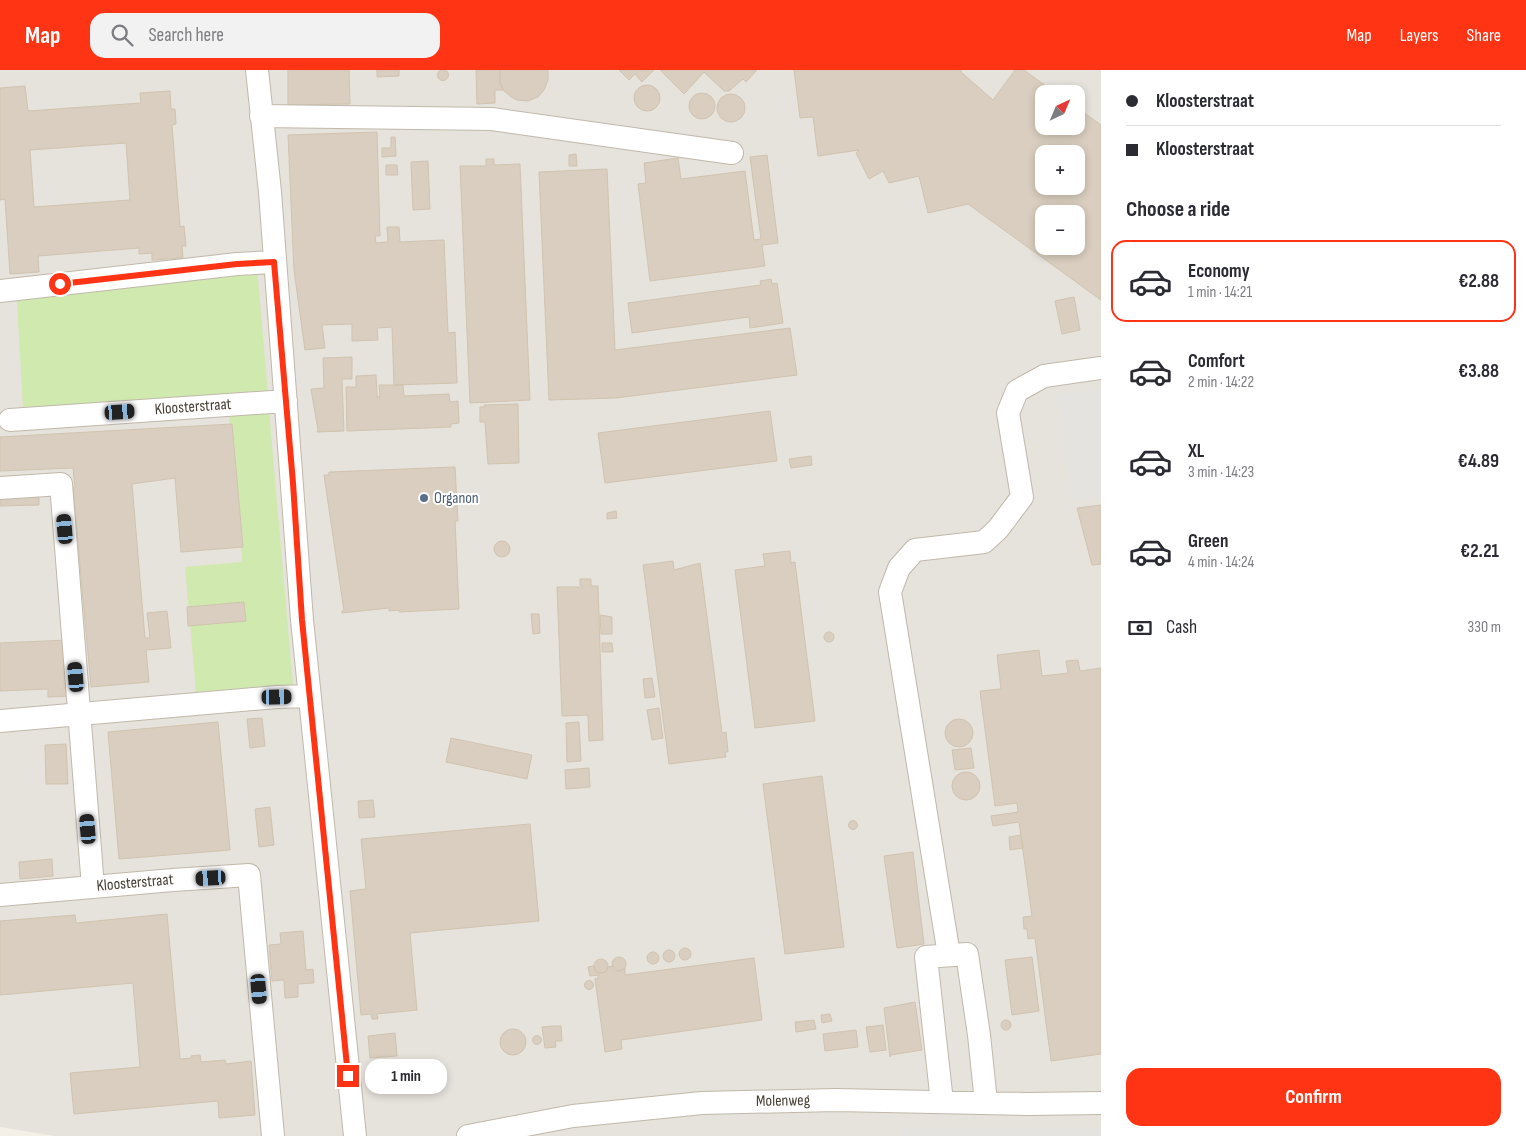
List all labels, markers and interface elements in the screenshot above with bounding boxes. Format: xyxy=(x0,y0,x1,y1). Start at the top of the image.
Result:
search box xyxy=(90,13,440,58)
text: Map xyxy=(25,21,60,50)
icon: search xyxy=(108,21,136,49)
text: Search here xyxy=(148,24,224,47)
text: Map xyxy=(1347,25,1372,46)
text: Layers xyxy=(1400,25,1439,46)
text: Share xyxy=(1467,25,1501,46)
north arrow xyxy=(1035,85,1085,135)
map controls xyxy=(1035,85,1085,255)
text: Kloosterstraat xyxy=(1156,90,1254,113)
text: Kloosterstraat xyxy=(1156,138,1254,161)
button: + xyxy=(1035,145,1085,195)
text: Choose a ride xyxy=(1126,196,1230,223)
button: − xyxy=(1035,205,1085,255)
icon: car xyxy=(1128,259,1173,304)
text: Economy xyxy=(1188,260,1250,283)
text: €2.88 xyxy=(1458,270,1499,293)
route start xyxy=(49,273,71,295)
text: 1 min · 14:21 xyxy=(1188,283,1252,302)
icon: car xyxy=(1128,349,1173,394)
text: Comfort xyxy=(1188,350,1245,373)
text: €3.88 xyxy=(1458,360,1499,383)
text: 2 min · 14:22 xyxy=(1188,373,1254,392)
street label: Kloosterstraat xyxy=(154,395,232,419)
car xyxy=(104,403,135,421)
icon: car xyxy=(1128,439,1173,484)
text: XL xyxy=(1188,440,1204,463)
text: €4.89 xyxy=(1458,450,1499,473)
text: 3 min · 14:23 xyxy=(1188,463,1254,482)
place label: Organon xyxy=(434,489,479,508)
marker: Organon xyxy=(418,492,430,504)
car xyxy=(56,513,73,545)
icon: car xyxy=(1128,529,1173,574)
text: Green xyxy=(1188,530,1228,553)
text: €2.21 xyxy=(1460,540,1499,563)
text: 4 min · 14:24 xyxy=(1188,553,1254,572)
icon: cash xyxy=(1126,614,1154,642)
text: Cash xyxy=(1166,616,1197,639)
text: 330 m xyxy=(1468,618,1501,637)
car xyxy=(67,661,84,693)
car xyxy=(261,689,292,705)
car xyxy=(79,813,96,845)
street label: Kloosterstraat xyxy=(96,870,174,896)
car xyxy=(195,870,226,886)
car xyxy=(250,973,267,1005)
callout: 1 min xyxy=(366,1058,448,1094)
route end xyxy=(337,1065,359,1087)
text: 1 min xyxy=(391,1067,421,1086)
button: Confirm xyxy=(1126,1068,1501,1126)
street label: Molenweg xyxy=(756,1091,810,1111)

